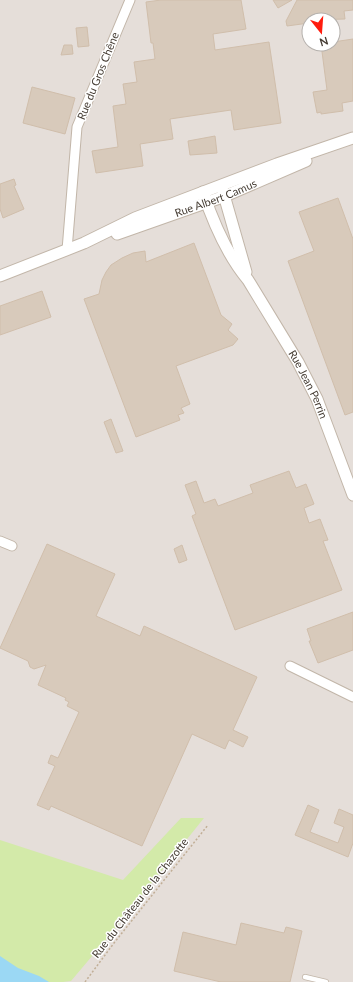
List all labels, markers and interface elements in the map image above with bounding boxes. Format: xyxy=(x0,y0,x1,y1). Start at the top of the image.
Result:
north arrow xyxy=(301,12,341,52)
street label: Rue du Gros Chêne xyxy=(74,30,121,122)
text: N xyxy=(318,35,330,49)
street label: Rue Albert Camus xyxy=(173,176,259,219)
street label: Rue Jean Perrin xyxy=(286,347,331,420)
street label: Rue du Château de la Chazotte xyxy=(89,835,191,960)

